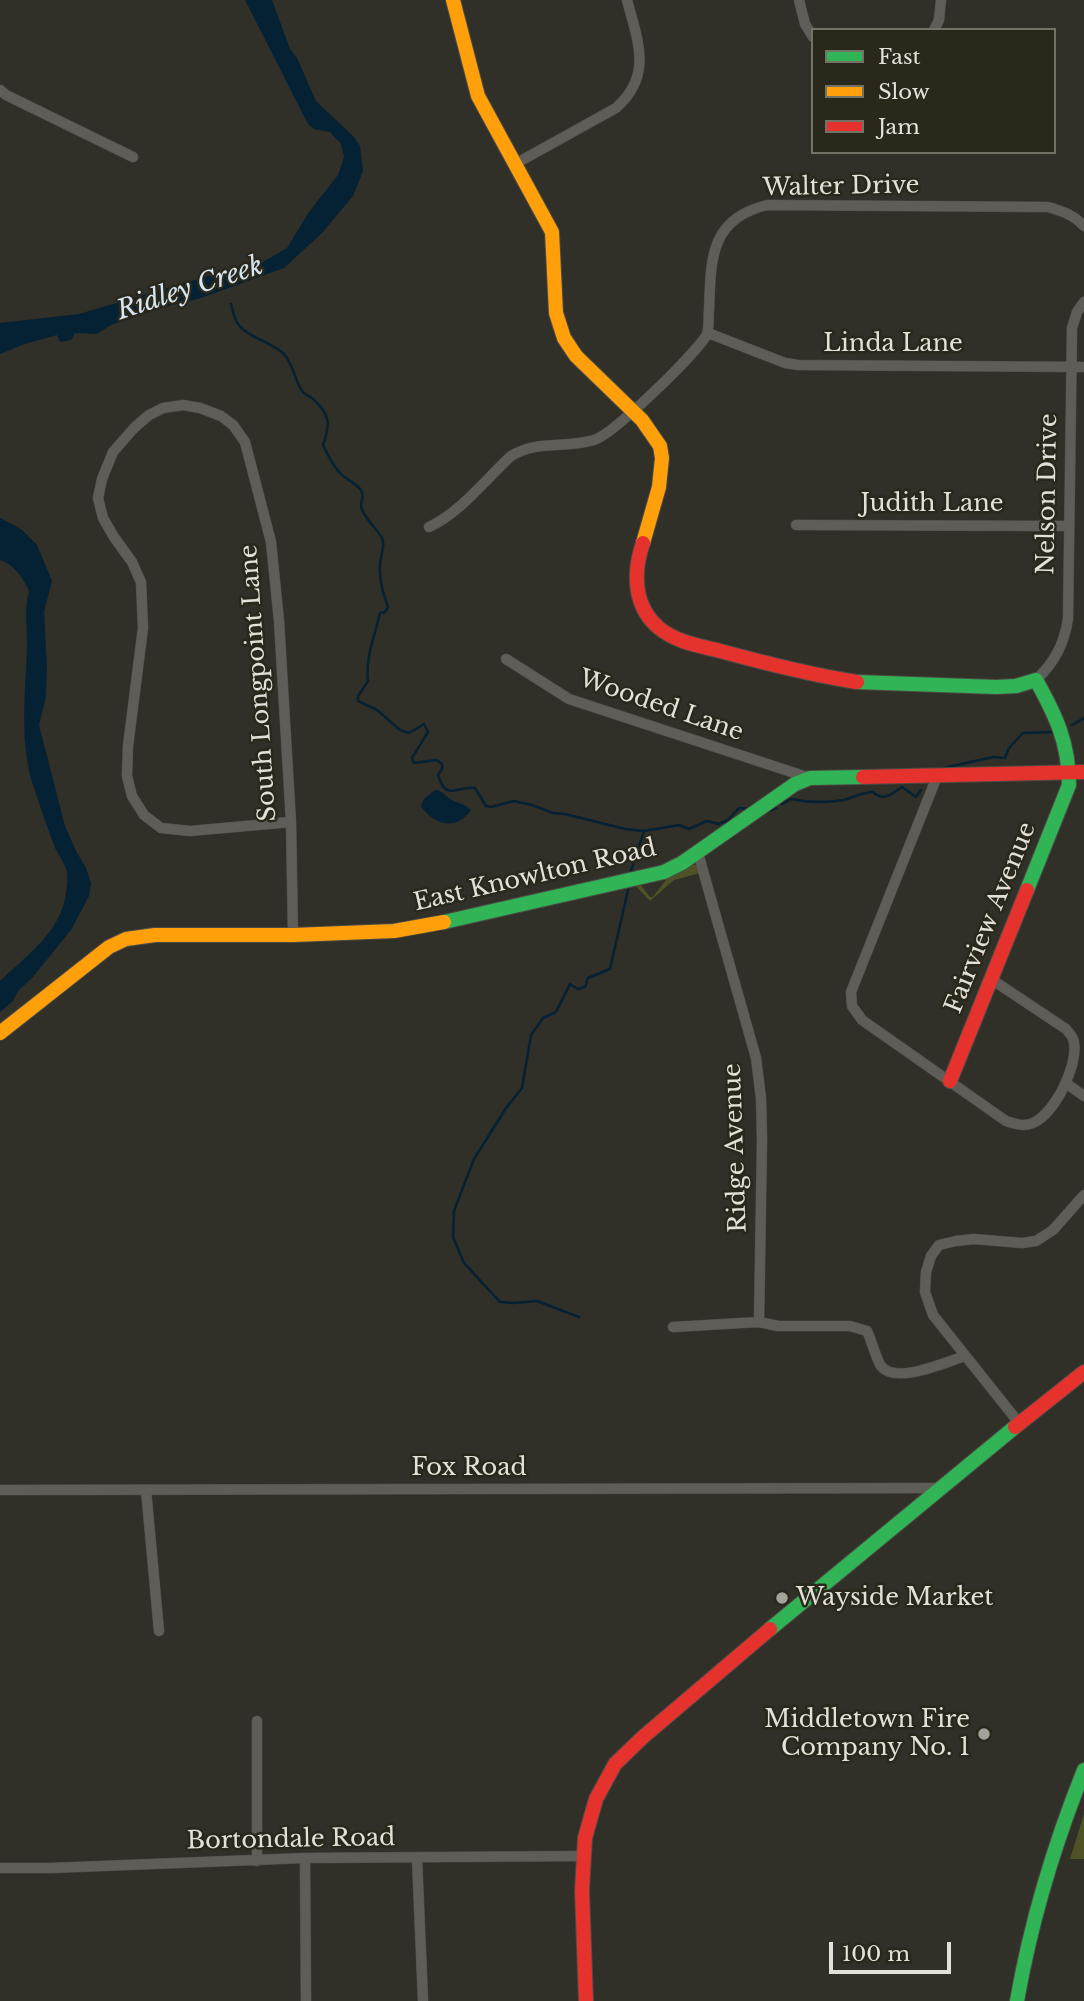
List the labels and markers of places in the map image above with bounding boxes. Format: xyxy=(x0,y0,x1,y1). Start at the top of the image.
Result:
place label: Wayside Market xyxy=(796,1584,993,1612)
marker: Wayside Market xyxy=(774,1590,790,1606)
place label: Middletown Fire Company No. 1 xyxy=(764,1706,970,1762)
marker: Middletown Fire Company No. 1 xyxy=(976,1726,992,1742)

